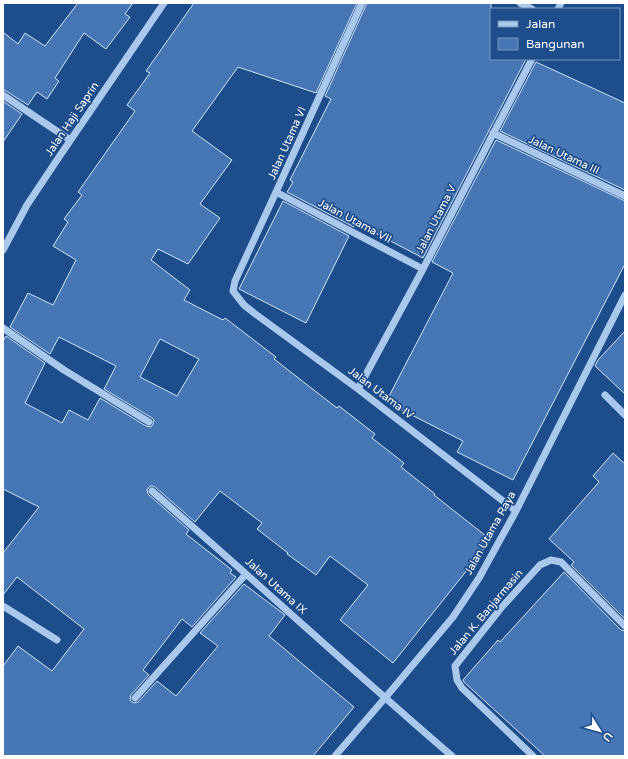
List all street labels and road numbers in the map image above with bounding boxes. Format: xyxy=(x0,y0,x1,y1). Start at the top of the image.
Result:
street label: Jalan Haji Saprin xyxy=(43,80,101,158)
street label: Jalan Utama VI xyxy=(265,105,309,181)
street label: Jalan Utama III xyxy=(526,133,602,177)
street label: Jalan Utama V xyxy=(413,182,459,255)
street label: Jalan Utama VII xyxy=(316,196,394,246)
street label: Jalan Utama IV xyxy=(346,364,416,422)
street label: Jalan Utama Raya xyxy=(462,489,518,577)
street label: Jalan Utama IX xyxy=(243,555,309,617)
street label: Jalan K. Banjarmasin xyxy=(446,567,526,657)

